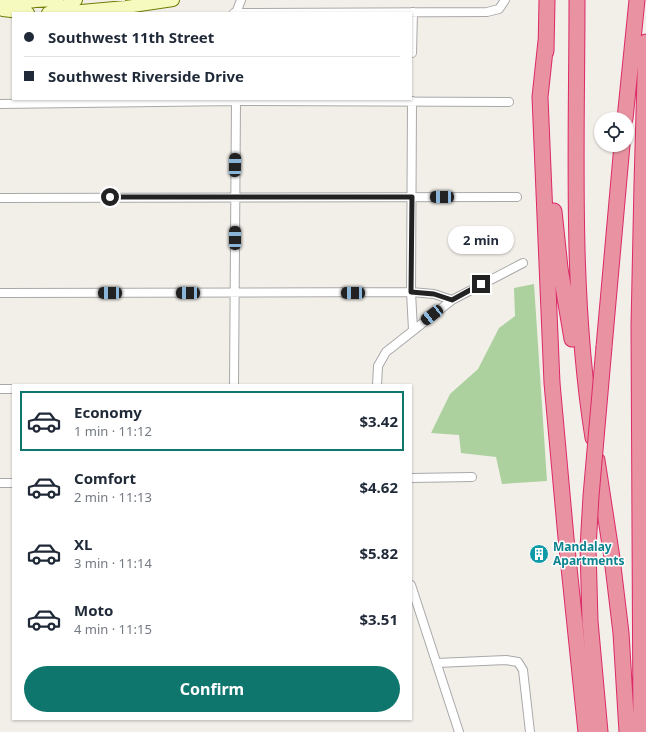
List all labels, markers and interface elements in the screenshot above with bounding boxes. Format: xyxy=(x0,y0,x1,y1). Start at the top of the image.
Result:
text: Southwest 11th Street xyxy=(48,27,214,47)
text: Southwest Riverside Drive xyxy=(48,66,244,86)
map controls xyxy=(594,112,634,152)
button: locate xyxy=(594,112,634,152)
car xyxy=(229,153,241,177)
route start xyxy=(101,188,119,206)
car xyxy=(430,191,454,203)
car xyxy=(229,226,241,250)
callout: 2 min xyxy=(448,226,514,254)
text: 2 min xyxy=(463,231,499,249)
route end xyxy=(472,275,490,293)
car xyxy=(98,287,122,299)
car xyxy=(176,287,200,299)
car xyxy=(341,287,365,299)
car xyxy=(419,303,445,327)
text: Economy xyxy=(74,402,142,422)
icon: car xyxy=(26,403,62,439)
text: $3.42 xyxy=(359,411,398,431)
text: 1 min · 11:12 xyxy=(74,422,152,440)
text: Comfort xyxy=(74,468,136,488)
icon: car xyxy=(26,469,62,505)
text: $4.62 xyxy=(359,477,398,497)
text: 2 min · 11:13 xyxy=(74,488,152,506)
text: XL xyxy=(74,534,92,554)
icon: car xyxy=(26,535,62,571)
place label: Mandalay Apartments xyxy=(553,538,625,569)
text: $5.82 xyxy=(359,543,398,563)
building icon: Mandalay Apartments xyxy=(528,543,550,565)
text: 3 min · 11:14 xyxy=(74,554,152,572)
text: Moto xyxy=(74,600,113,620)
icon: car xyxy=(26,601,62,637)
text: $3.51 xyxy=(359,609,398,629)
text: 4 min · 11:15 xyxy=(74,620,152,638)
button: Confirm xyxy=(24,666,400,712)

